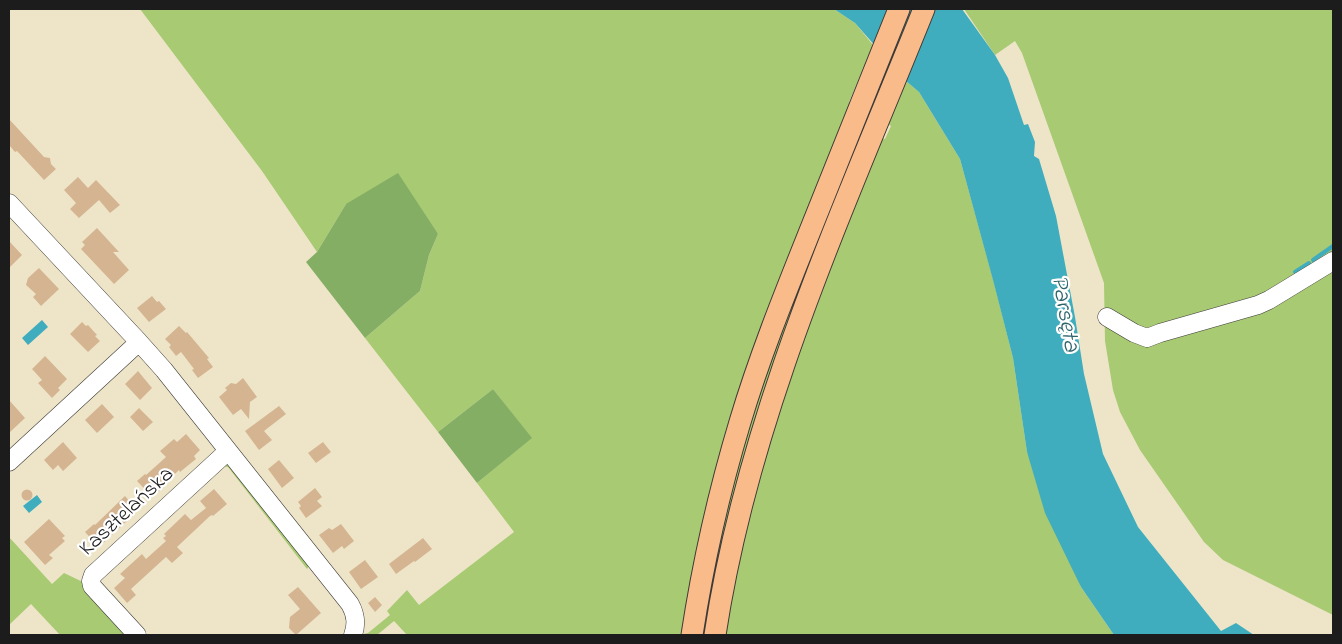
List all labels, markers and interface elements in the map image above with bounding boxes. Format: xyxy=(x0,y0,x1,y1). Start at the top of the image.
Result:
water label: Parsęta xyxy=(1042,274,1084,354)
street label: Kasztelańska xyxy=(75,463,181,563)

